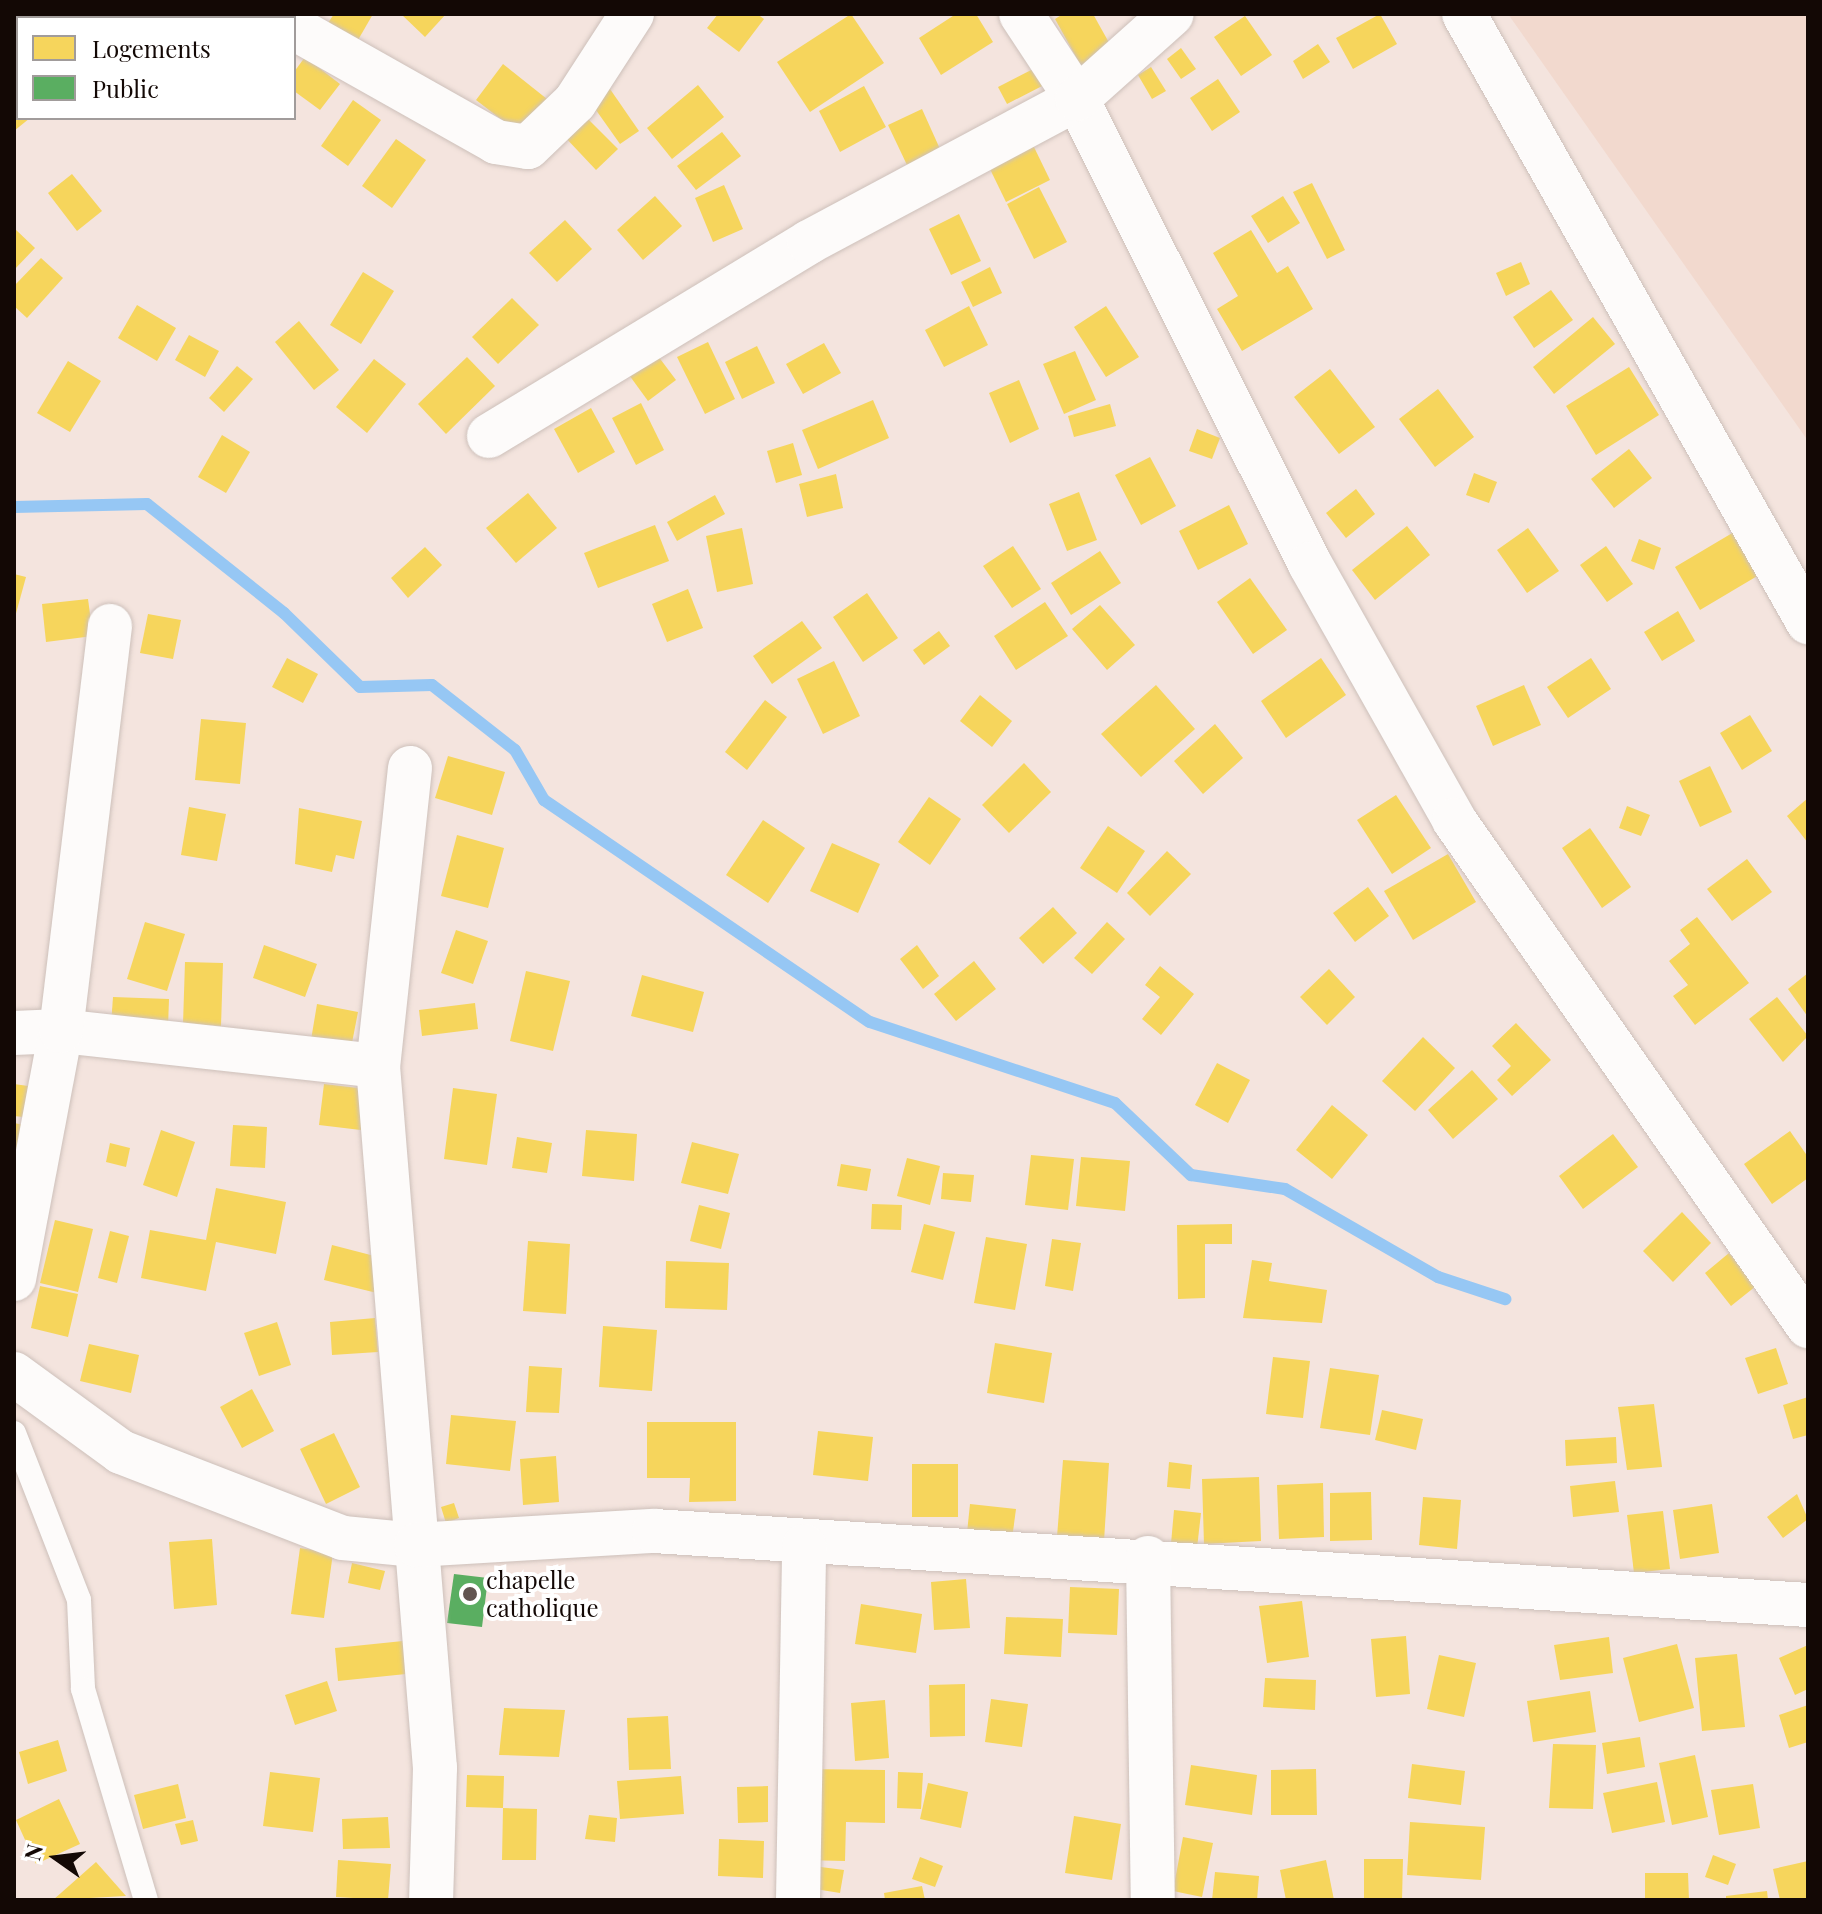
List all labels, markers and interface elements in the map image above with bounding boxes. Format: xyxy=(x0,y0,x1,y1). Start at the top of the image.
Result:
legend xyxy=(16,16,296,120)
text: Logements xyxy=(92,32,211,64)
text: Public xyxy=(92,72,159,104)
place label: chapelle catholique xyxy=(486,1566,599,1622)
marker: chapelle catholique xyxy=(461,1585,479,1603)
north arrow xyxy=(16,1818,96,1898)
text: N xyxy=(16,1841,49,1864)

